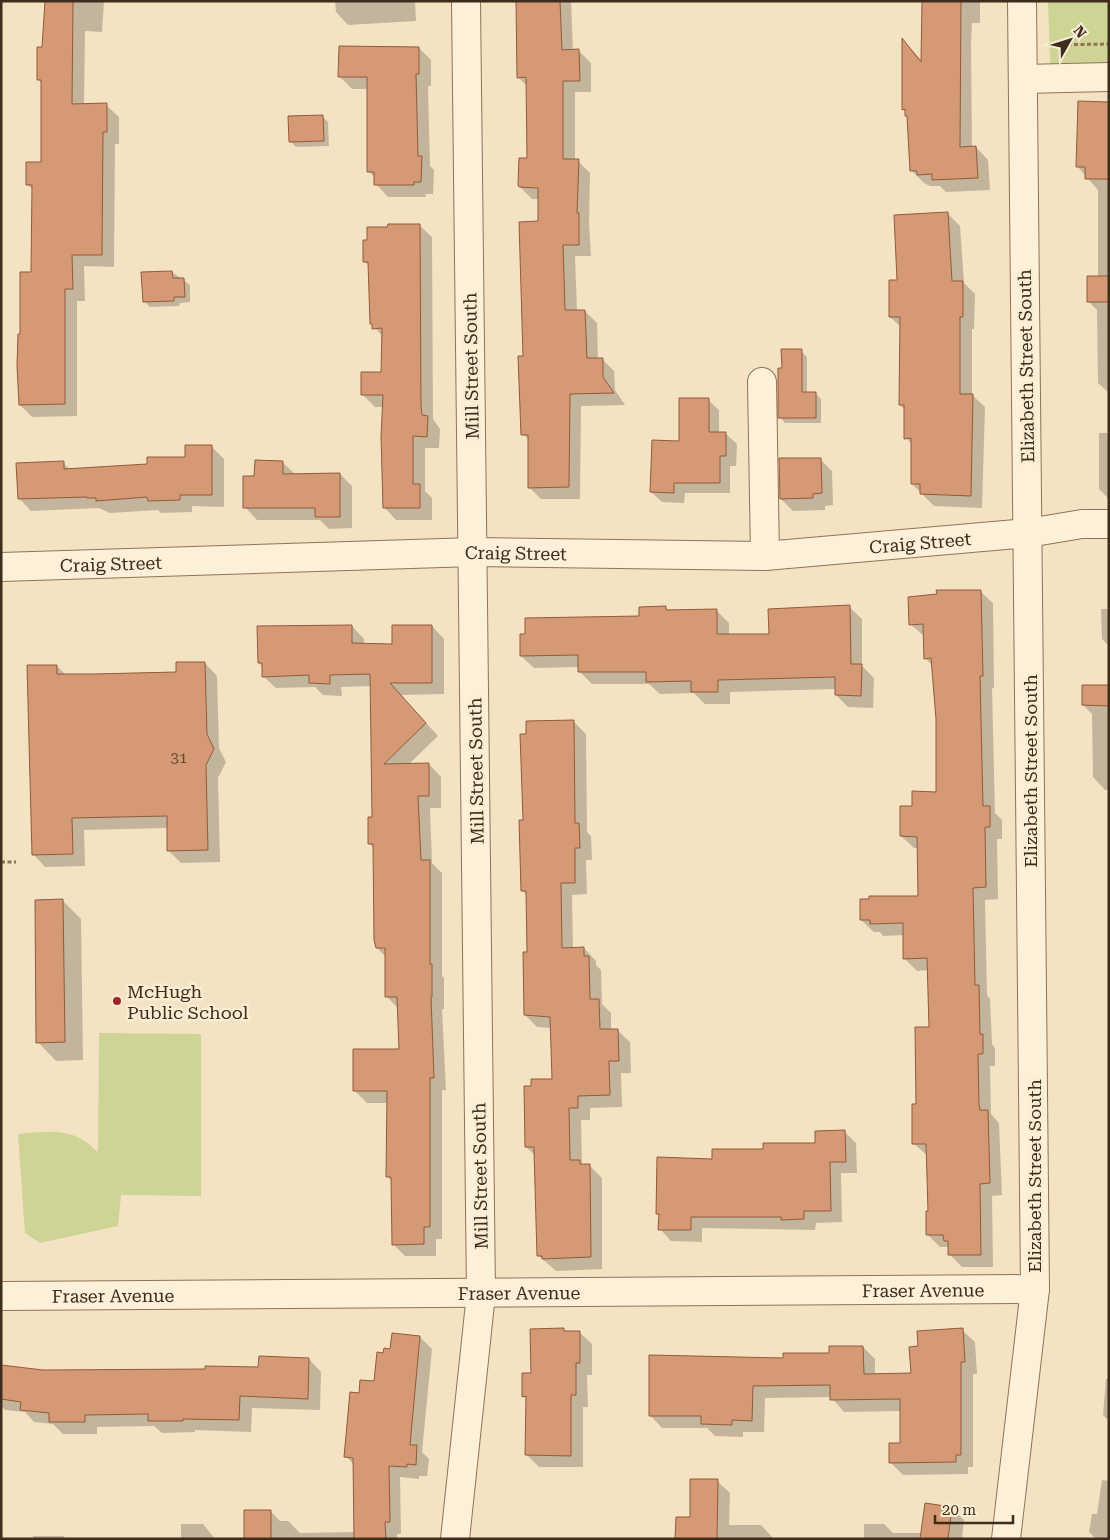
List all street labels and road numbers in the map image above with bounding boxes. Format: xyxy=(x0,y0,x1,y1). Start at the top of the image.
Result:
street label: Elizabeth Street South xyxy=(1014,269,1038,463)
street label: Mill Street South xyxy=(459,292,483,440)
street label: Craig Street xyxy=(868,527,972,557)
street label: Craig Street xyxy=(464,541,567,564)
street label: Craig Street xyxy=(60,551,163,576)
street label: Elizabeth Street South xyxy=(1020,674,1041,868)
street label: Mill Street South xyxy=(464,697,488,845)
street label: Elizabeth Street South xyxy=(1024,1079,1045,1273)
street label: Mill Street South xyxy=(468,1102,492,1250)
street label: Fraser Avenue xyxy=(862,1279,984,1301)
street label: Fraser Avenue xyxy=(458,1282,580,1303)
street label: Fraser Avenue xyxy=(52,1284,174,1306)

